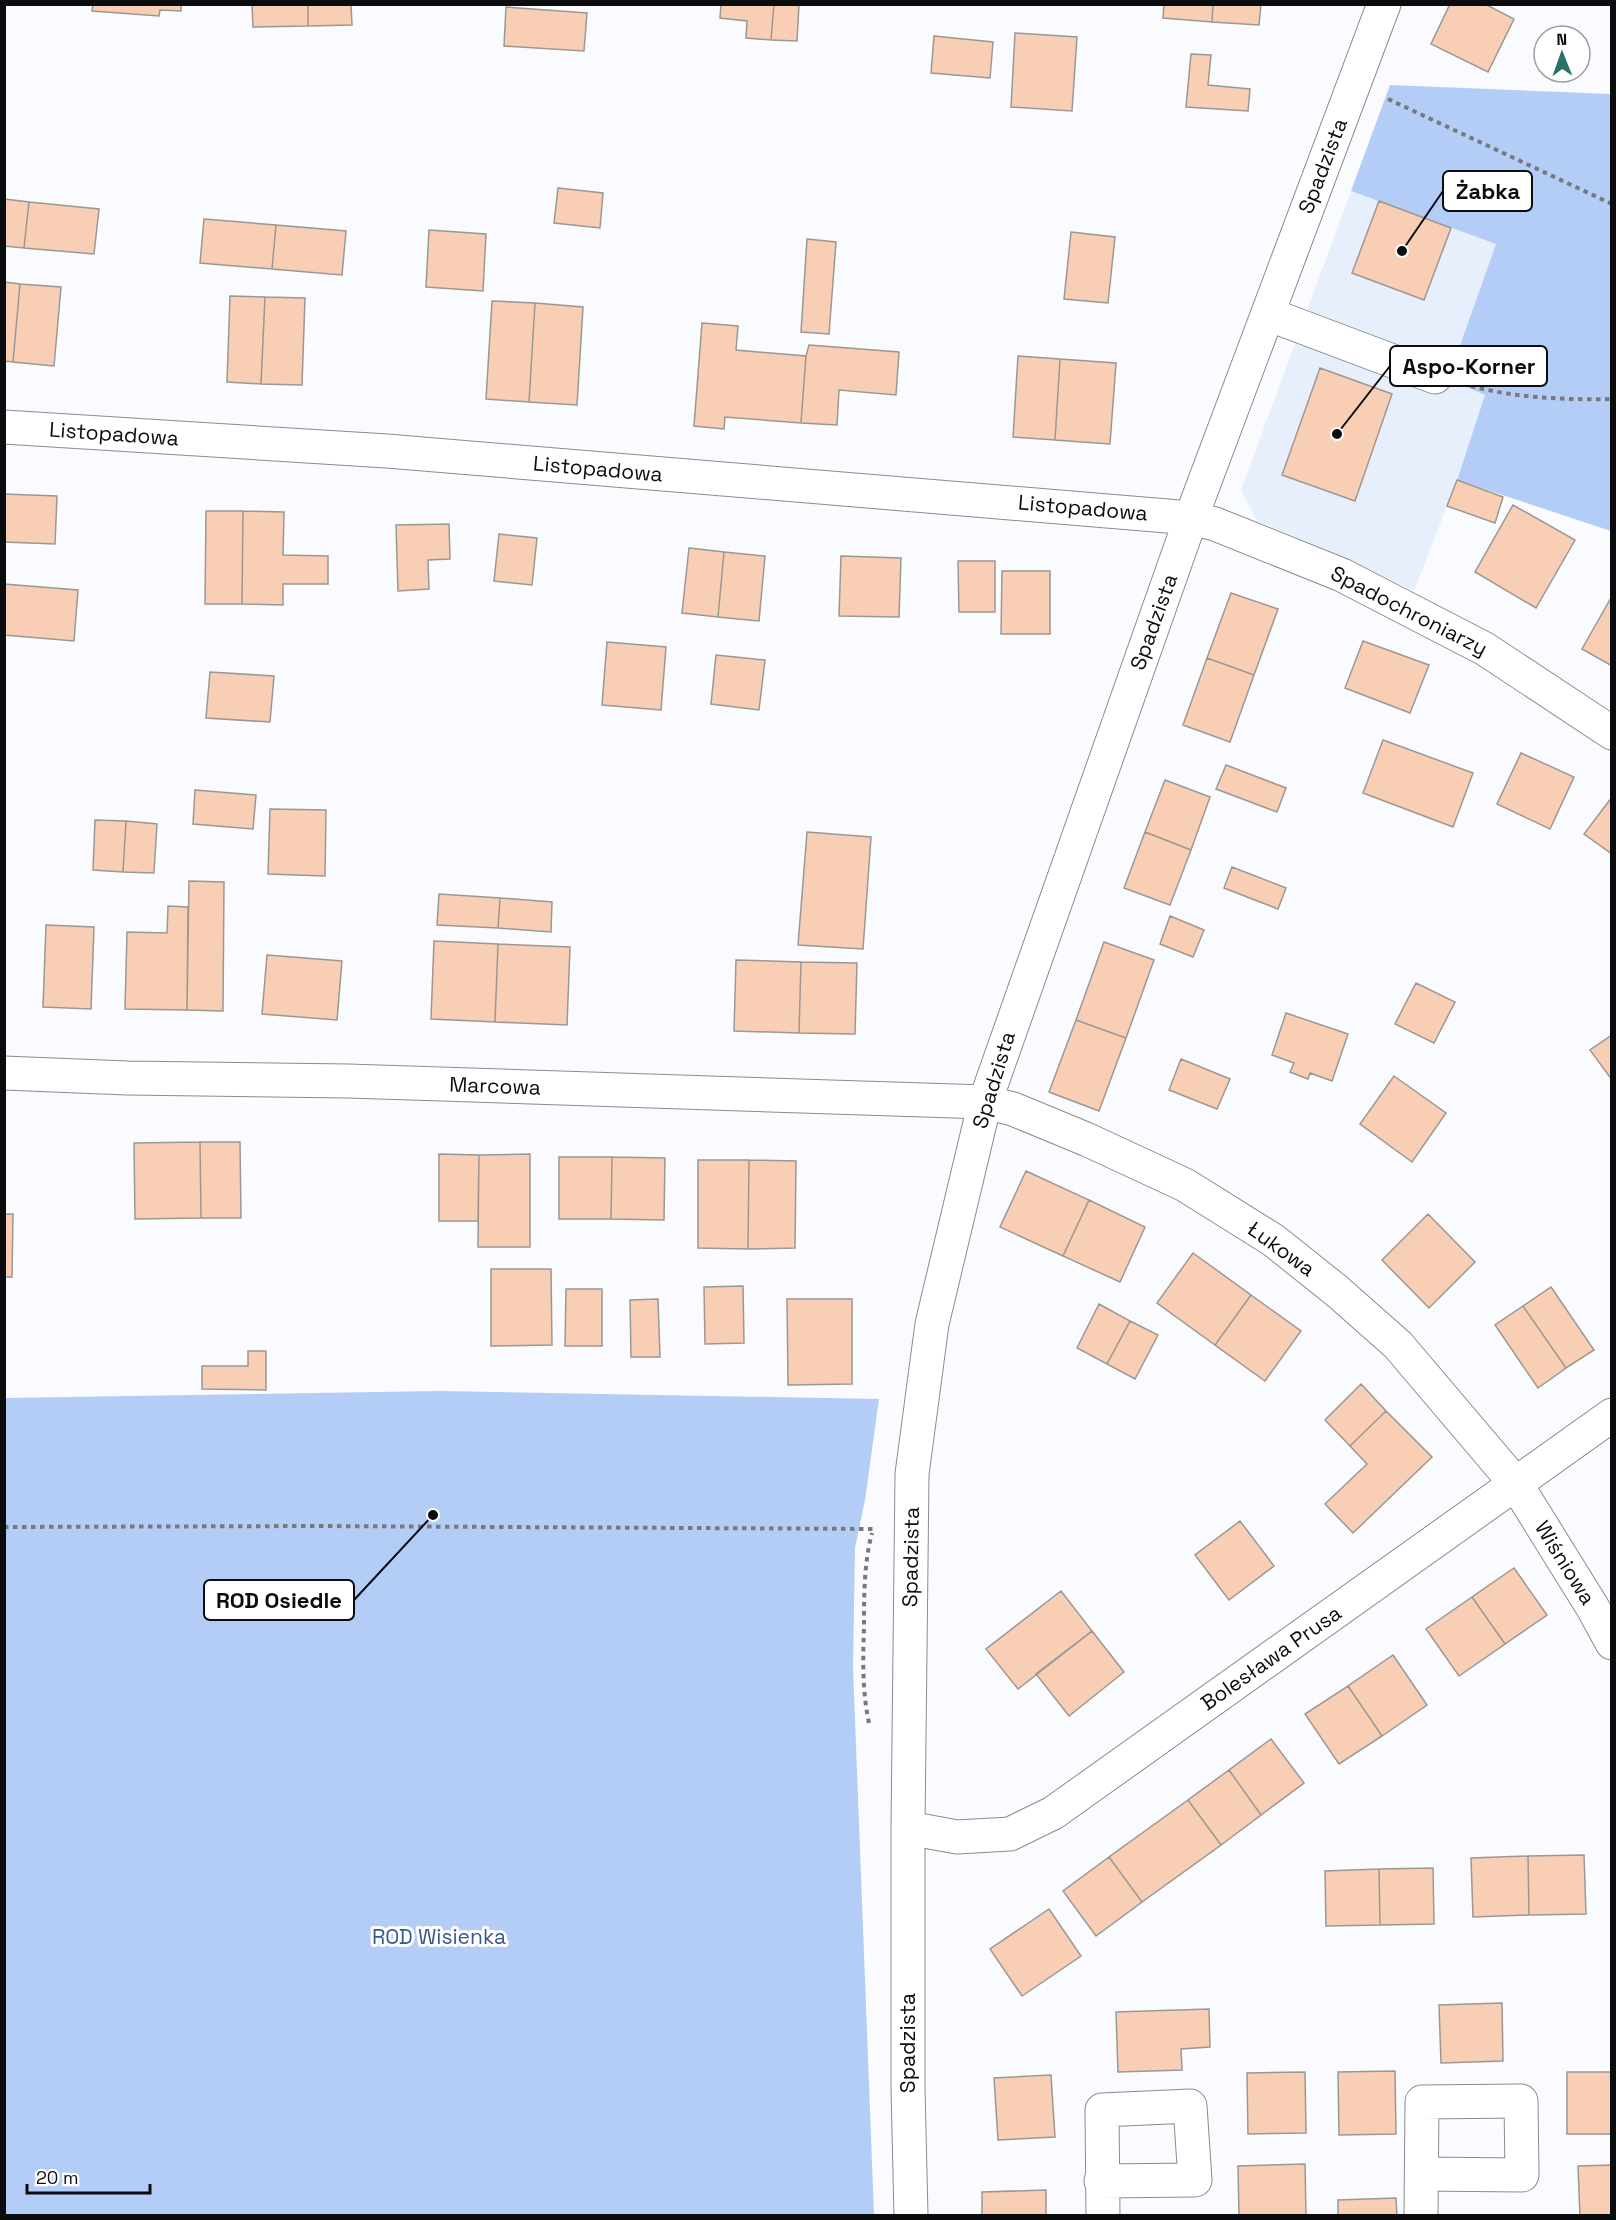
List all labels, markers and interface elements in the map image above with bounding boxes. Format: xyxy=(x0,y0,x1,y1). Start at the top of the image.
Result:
north arrow xyxy=(1532,24,1592,84)
text: N xyxy=(1556,29,1567,50)
street label: Spadzista xyxy=(1292,114,1353,217)
callout: Żabka xyxy=(1443,171,1532,211)
text: Żabka xyxy=(1456,177,1520,205)
callout: Aspo-Korner xyxy=(1390,346,1547,386)
text: Aspo-Korner xyxy=(1402,352,1536,380)
street label: Listopadowa xyxy=(48,415,180,452)
street label: Listopadowa xyxy=(532,449,664,488)
street label: Listopadowa xyxy=(1017,488,1149,527)
street label: Spadochroniarzy xyxy=(1326,559,1492,662)
street label: Spadzista xyxy=(1124,570,1183,674)
street label: Spadzista xyxy=(966,1028,1021,1132)
street label: Marcowa xyxy=(449,1070,541,1101)
street label: Łukowa xyxy=(1242,1215,1321,1282)
street label: Spadzista xyxy=(896,1507,925,1607)
street label: Wiśniowa xyxy=(1529,1516,1602,1610)
callout: ROD Osiedle xyxy=(204,1580,354,1620)
text: ROD Osiedle xyxy=(216,1586,342,1614)
street label: Bolesława Prusa xyxy=(1195,1599,1346,1716)
park label: ROD Wisienka xyxy=(372,1923,506,1950)
street label: Spadzista xyxy=(894,1993,921,2093)
scale bar xyxy=(27,2157,150,2195)
text: 20 m xyxy=(36,2166,79,2189)

